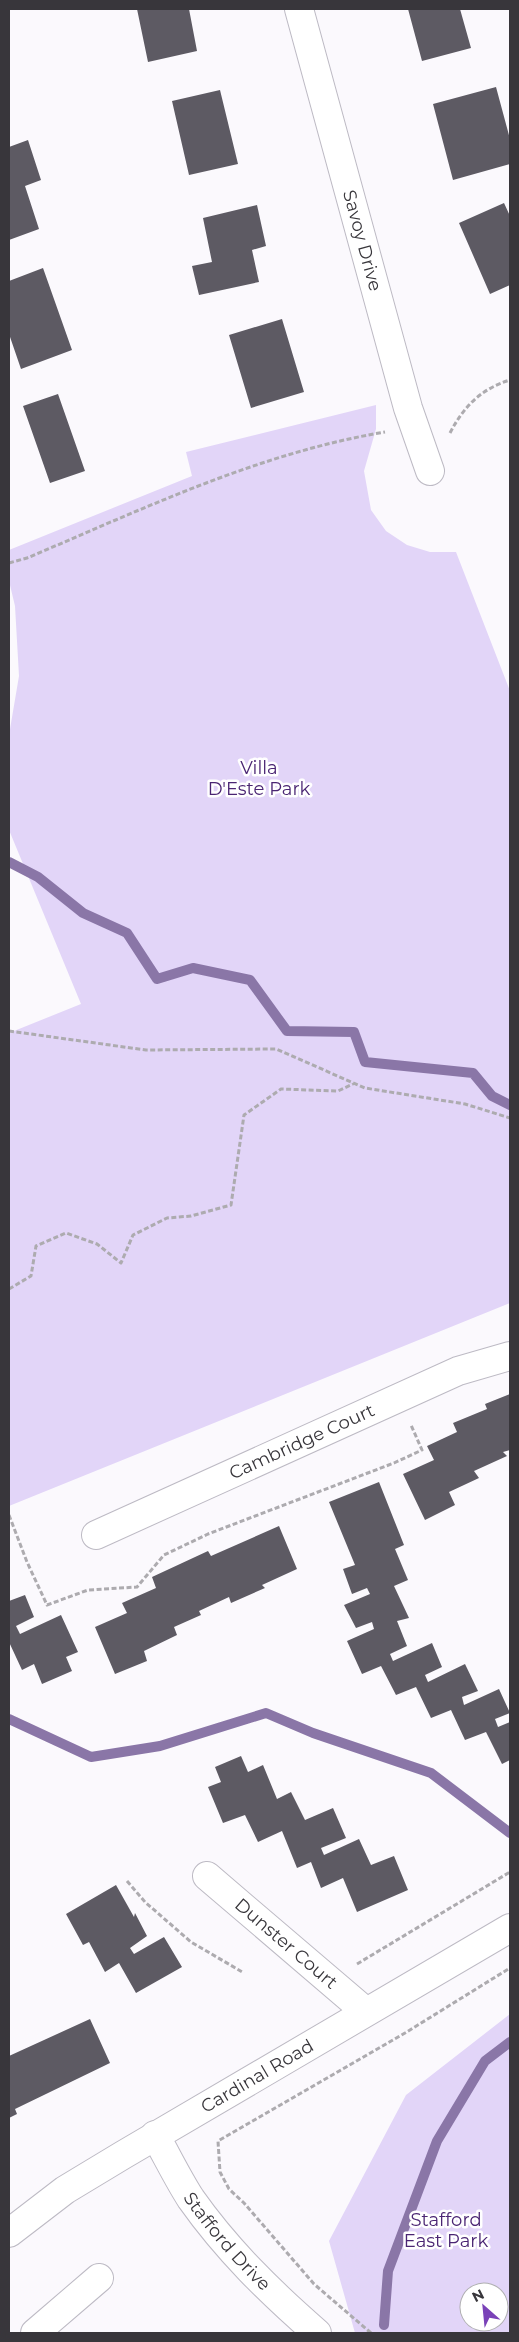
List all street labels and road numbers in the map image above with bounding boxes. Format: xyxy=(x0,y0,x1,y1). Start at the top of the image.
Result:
street label: Savoy Drive xyxy=(338,188,387,294)
street label: Cambridge Court xyxy=(226,1399,378,1484)
street label: Dunster Court xyxy=(230,1894,342,1994)
street label: Cardinal Road xyxy=(197,2035,317,2118)
street label: Stafford Drive xyxy=(178,2188,275,2295)

